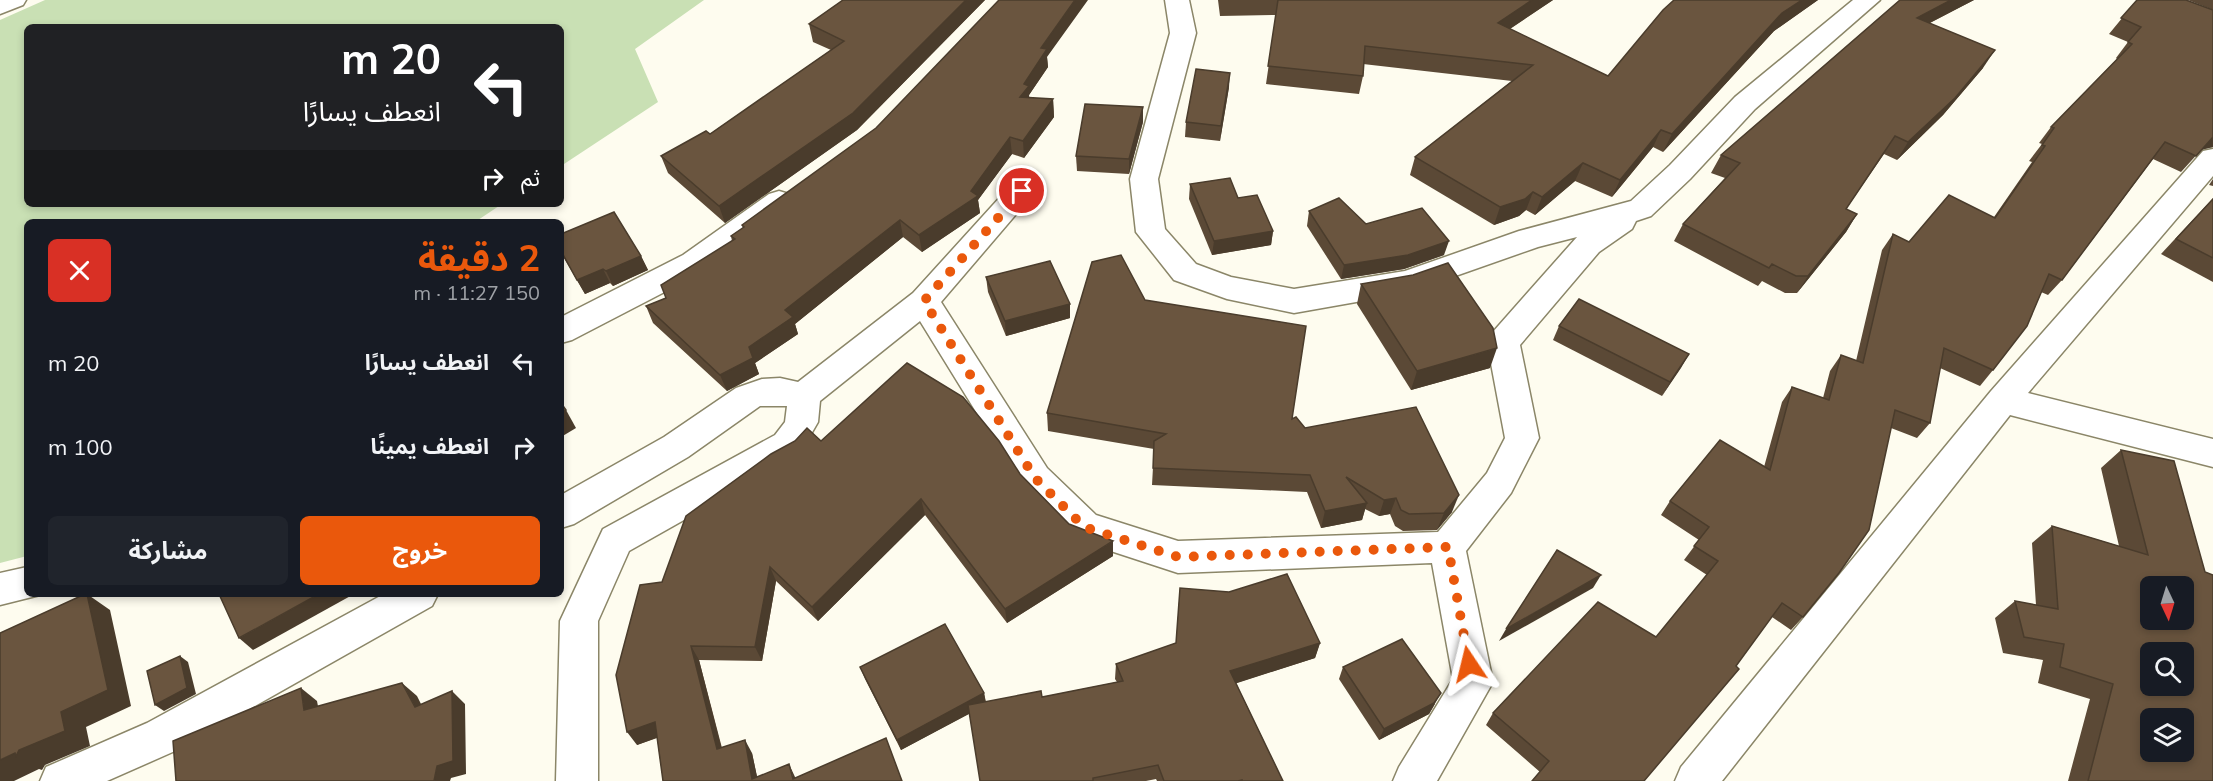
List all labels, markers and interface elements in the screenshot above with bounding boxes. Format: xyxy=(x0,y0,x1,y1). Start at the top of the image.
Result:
text: 20 m xyxy=(341,32,441,85)
icon: left xyxy=(462,48,540,126)
text: انعطف يسارًا xyxy=(303,94,441,128)
icon: right xyxy=(476,162,509,195)
text: ثم xyxy=(521,164,540,192)
pin xyxy=(996,165,1047,216)
icon: arrive xyxy=(1005,174,1038,207)
text: 2 دقيقة xyxy=(418,235,540,280)
button: close xyxy=(48,239,111,302)
text: 150 m · 11:27 xyxy=(414,280,540,305)
icon: left xyxy=(507,347,540,380)
text: انعطف يسارًا xyxy=(365,348,489,376)
text: 20 m xyxy=(48,349,99,377)
icon: right xyxy=(507,431,540,464)
text: انعطف يمينًا xyxy=(370,432,489,460)
text: 100 m xyxy=(48,433,113,461)
button: مشاركة xyxy=(48,516,288,585)
button: خروج xyxy=(300,516,540,585)
north arrow xyxy=(2140,576,2194,630)
map controls xyxy=(2140,576,2194,762)
position arrow xyxy=(1437,632,1501,696)
button: search xyxy=(2140,642,2194,696)
button: layers xyxy=(2140,708,2194,762)

